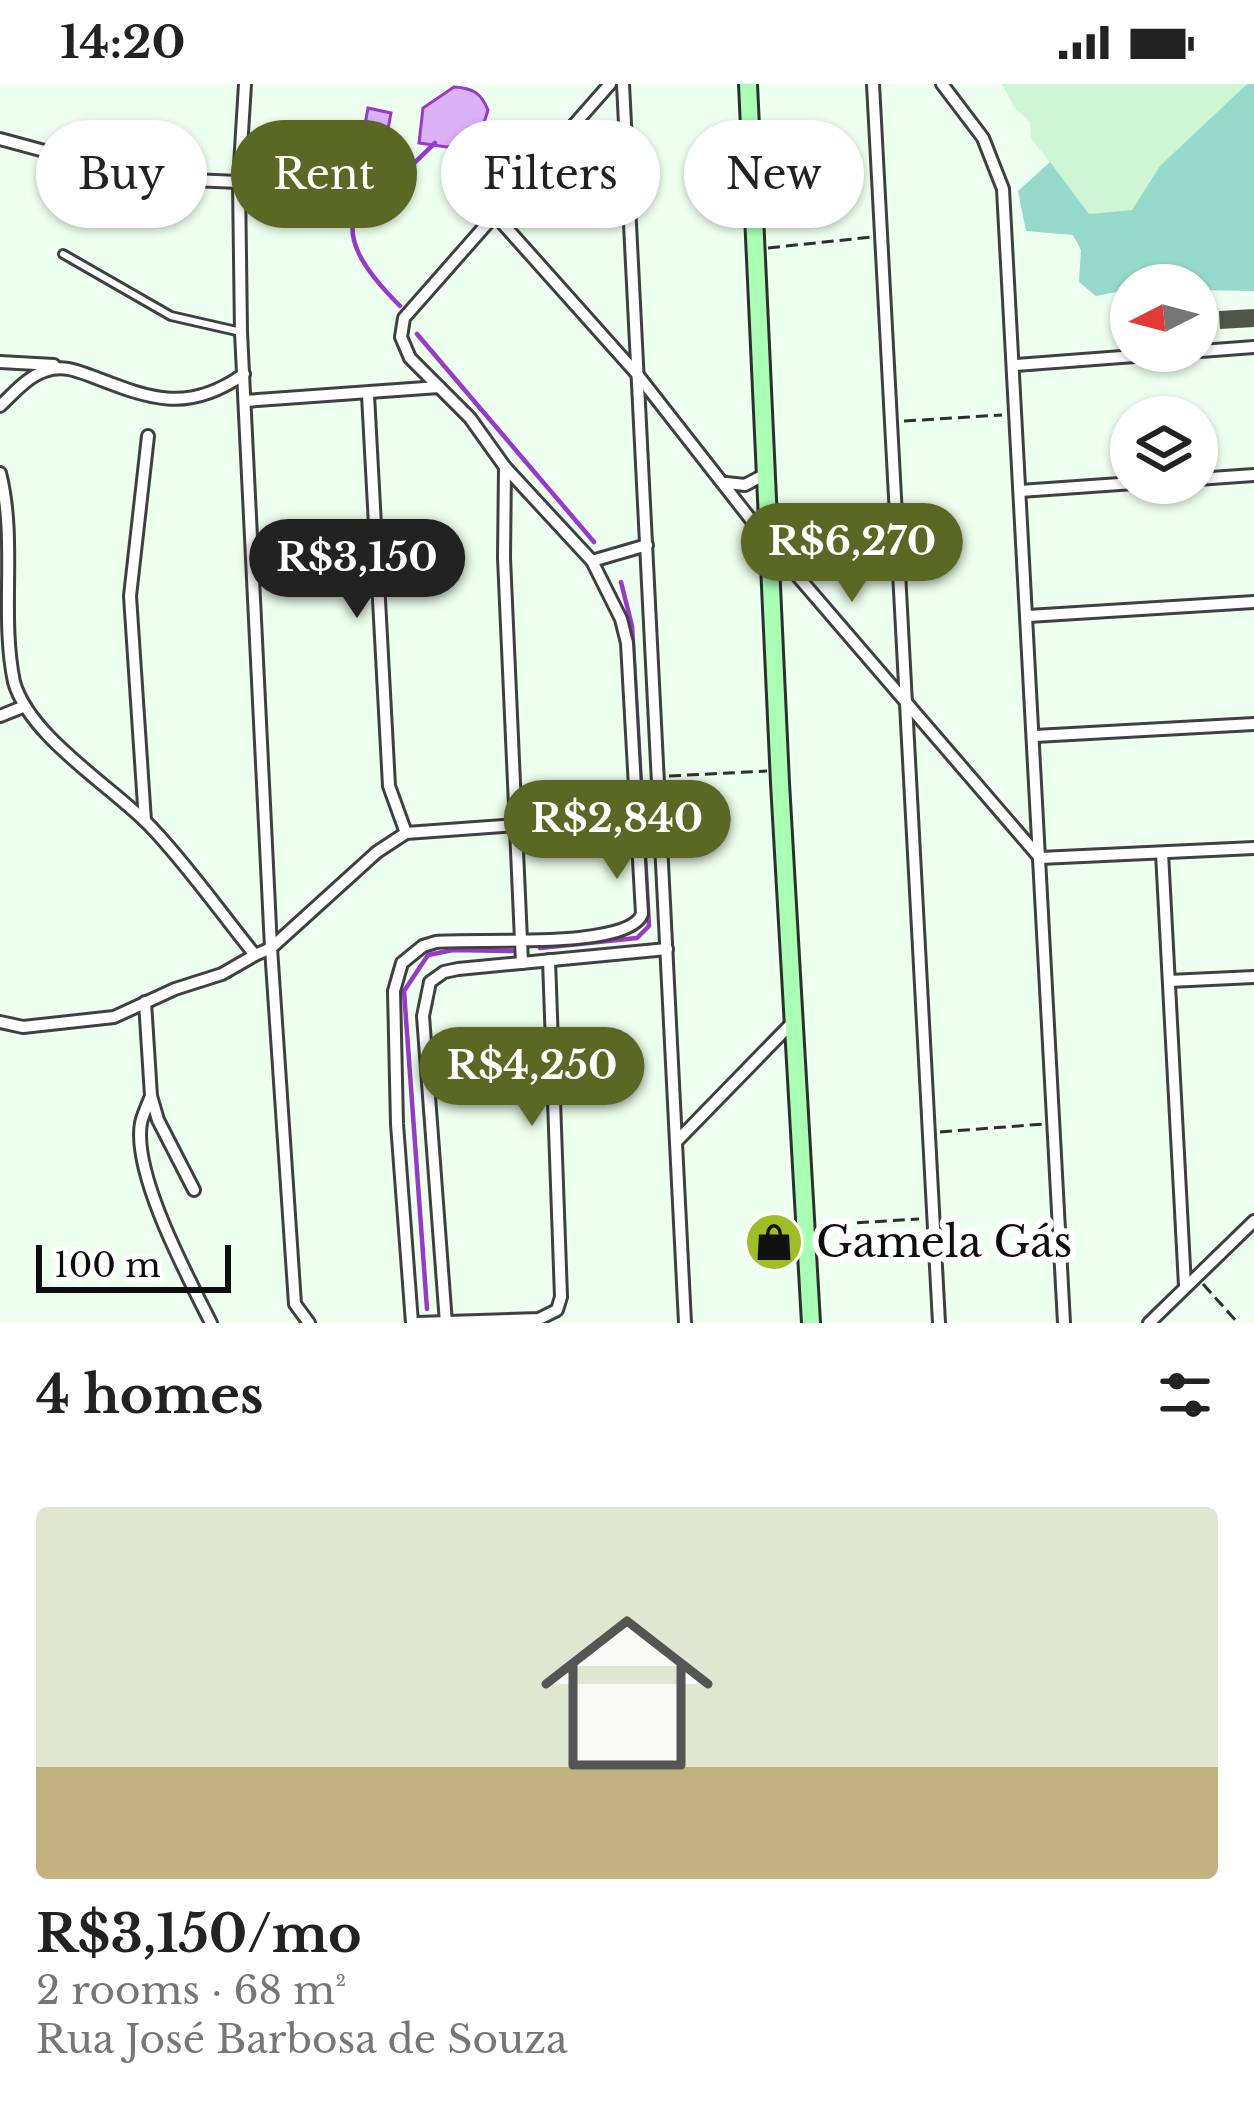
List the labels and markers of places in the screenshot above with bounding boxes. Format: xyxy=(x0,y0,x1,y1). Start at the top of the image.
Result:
pin: R$6,270 xyxy=(741,503,963,605)
pin: R$3,150 xyxy=(246,519,468,621)
pin: R$2,840 xyxy=(506,780,728,882)
pin: R$4,250 xyxy=(421,1027,643,1129)
shop icon: Gamela Gás xyxy=(743,1211,805,1273)
place label: Gamela Gás xyxy=(816,1216,1072,1268)

